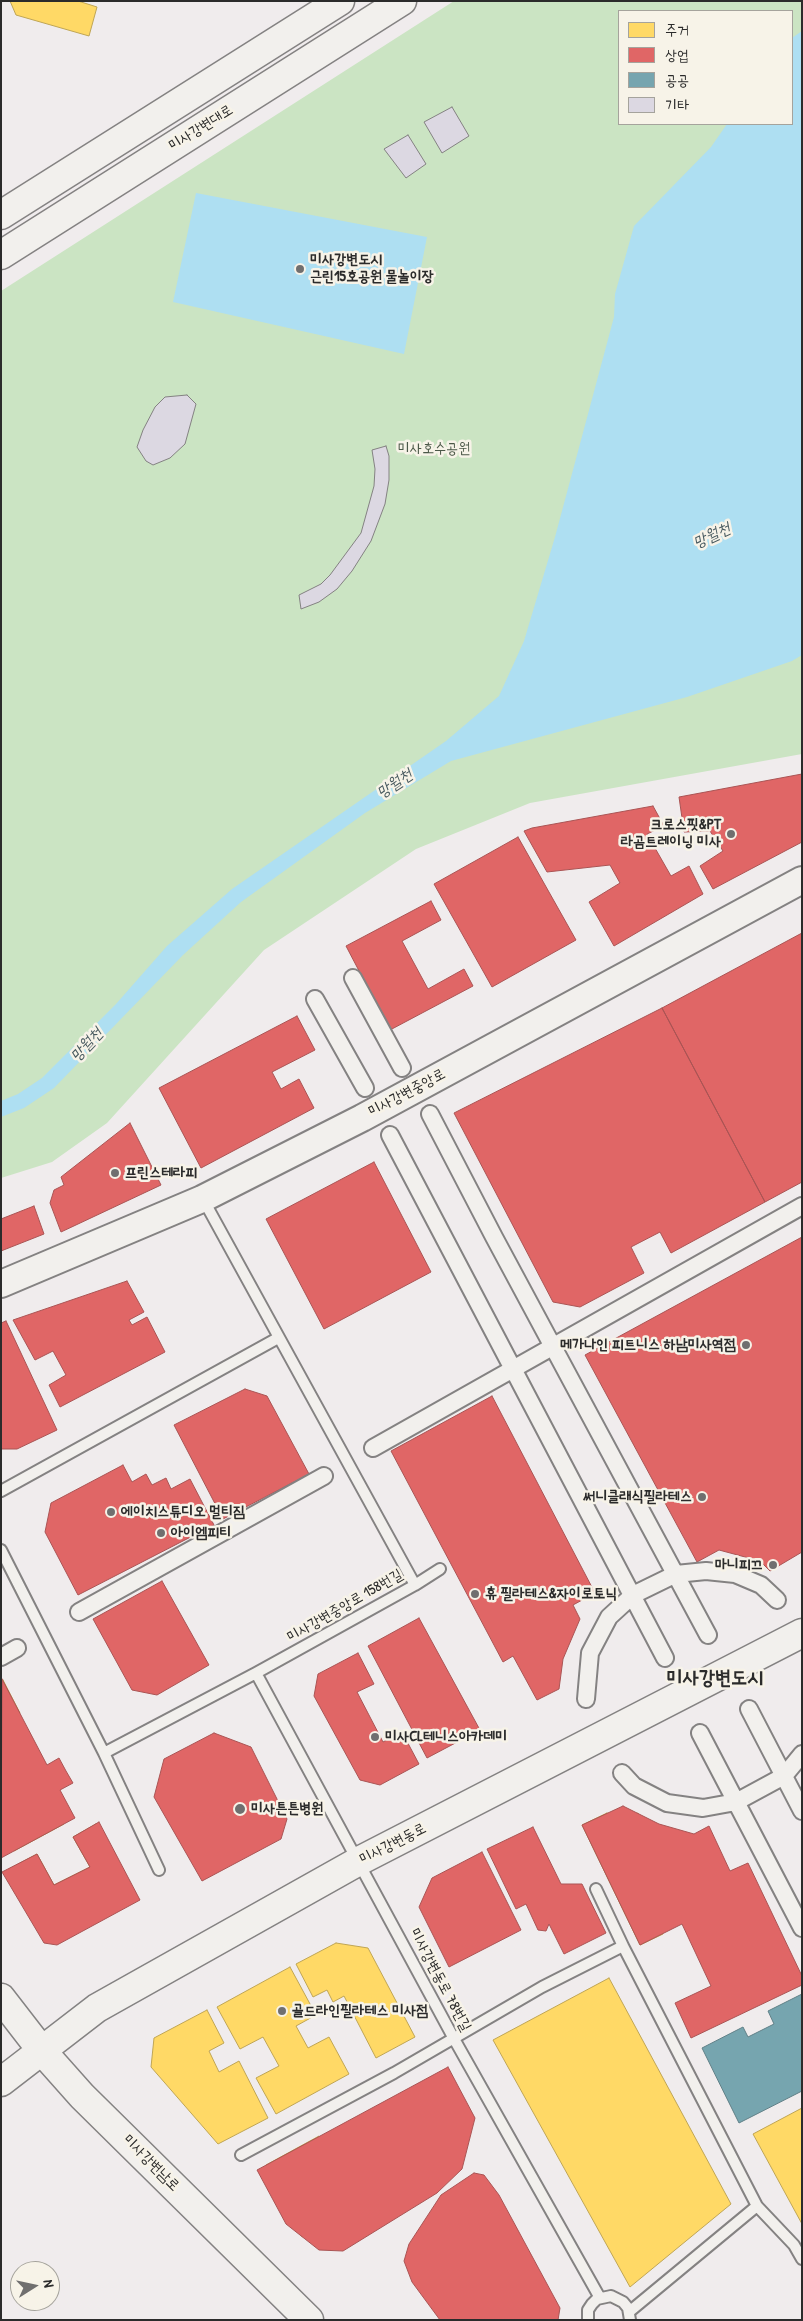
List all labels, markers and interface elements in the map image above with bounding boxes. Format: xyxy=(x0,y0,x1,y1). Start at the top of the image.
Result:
legend xyxy=(618,10,793,125)
text: 주거 xyxy=(665,19,689,40)
text: 상업 xyxy=(665,44,689,65)
text: 공공 xyxy=(665,69,689,90)
text: 기타 xyxy=(665,94,689,115)
street label: 미사강변대로 xyxy=(166,101,236,155)
place label: 미사강변도시 근린15호공원 물놀이장 xyxy=(310,251,434,286)
marker: 미사강변도시 근린15호공원 물놀이장 xyxy=(294,263,306,275)
park label: 미사호수공원 xyxy=(398,440,470,458)
water label: 망월천 xyxy=(690,519,734,553)
water label: 망월천 xyxy=(374,765,416,803)
place label: 크로스핏&PT 라곰트레이닝 미사 xyxy=(621,816,721,851)
marker: 크로스핏&PT 라곰트레이닝 미사 xyxy=(725,828,737,840)
water label: 망월천 xyxy=(67,1024,107,1066)
street label: 미사강변중앙로 xyxy=(365,1065,449,1121)
place label: 프린스테라피 xyxy=(125,1164,197,1182)
marker: 프린스테라피 xyxy=(109,1167,121,1179)
place label: 메가나인 피트니스 하남미사역점 xyxy=(560,1336,736,1354)
marker: 메가나인 피트니스 하남미사역점 xyxy=(740,1339,752,1351)
place label: 써니클래식필라테스 xyxy=(583,1488,692,1506)
marker: 써니클래식필라테스 xyxy=(696,1491,708,1503)
place label: 에이치스튜디오 멀티짐 xyxy=(121,1503,245,1521)
marker: 에이치스튜디오 멀티짐 xyxy=(105,1506,117,1518)
place label: 아이엠피티 xyxy=(171,1524,231,1542)
marker: 아이엠피티 xyxy=(155,1527,167,1539)
place label: 마니피끄 xyxy=(715,1556,763,1574)
marker: 마니피끄 xyxy=(767,1559,779,1571)
street label: 미사강변중앙로 158번길 xyxy=(284,1566,406,1646)
place label: 휴 필라테스&자이로토닉 xyxy=(485,1585,617,1603)
marker: 휴 필라테스&자이로토닉 xyxy=(469,1588,481,1600)
district label: 미사강변도시 xyxy=(667,1667,763,1691)
place label: 미사CL테니스아카데미 xyxy=(385,1728,507,1746)
marker: 미사CL테니스아카데미 xyxy=(369,1731,381,1743)
place label: 미사튼튼병원 xyxy=(251,1800,323,1818)
marker: 미사튼튼병원 xyxy=(233,1802,247,1816)
street label: 미사강변동로 xyxy=(357,1820,429,1868)
street label: 미사강변동로 78번길 xyxy=(405,1925,475,2035)
place label: 골드라인필라테스 미사점 xyxy=(292,2002,428,2020)
marker: 골드라인필라테스 미사점 xyxy=(276,2005,288,2017)
street label: 미사강변남로 xyxy=(119,2131,183,2195)
north arrow xyxy=(10,2261,60,2311)
text: N xyxy=(39,2278,59,2289)

